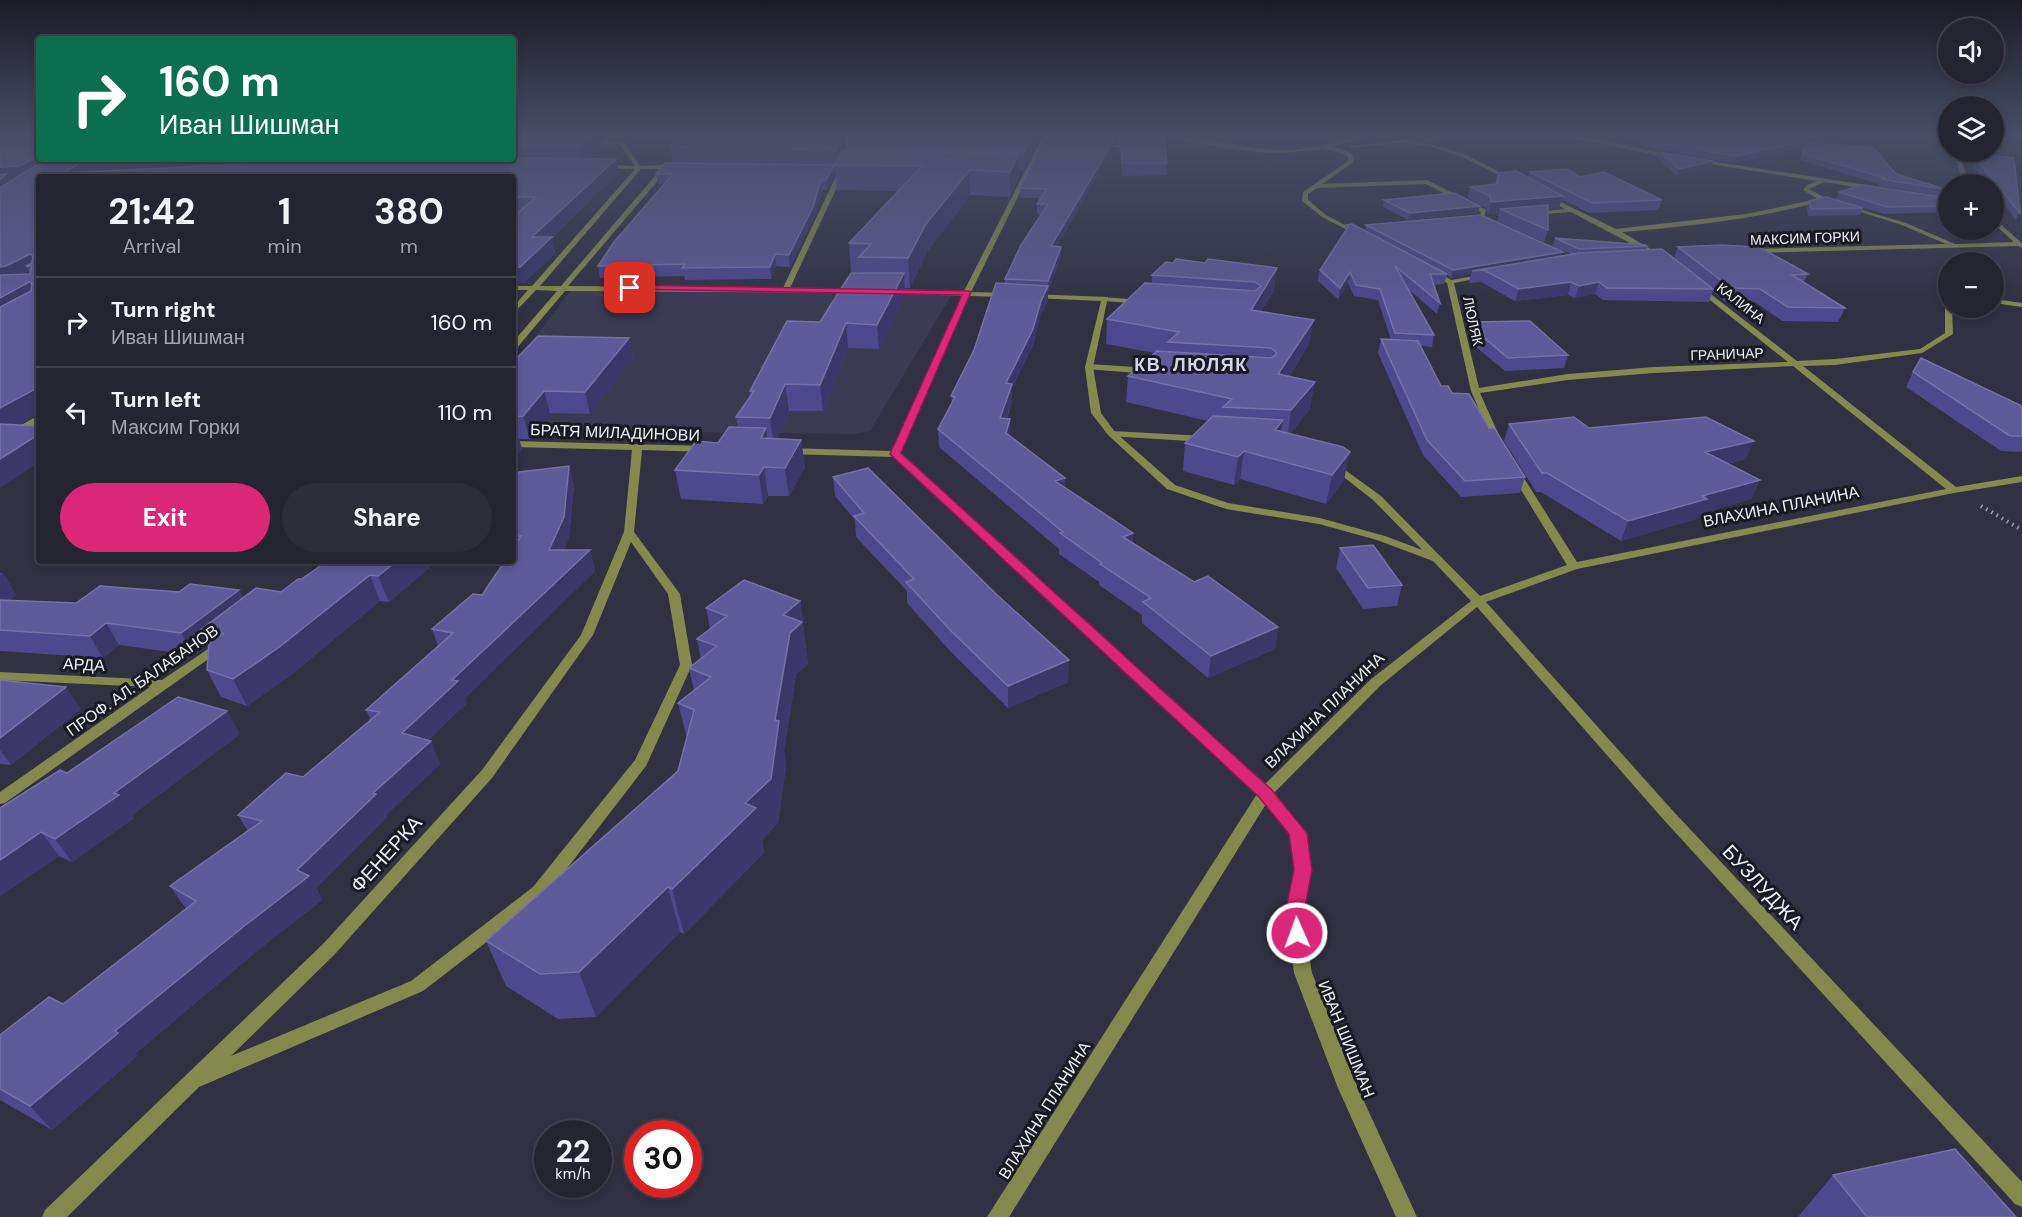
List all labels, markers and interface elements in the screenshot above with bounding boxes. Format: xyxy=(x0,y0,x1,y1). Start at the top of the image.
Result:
map controls xyxy=(1938,18,2004,318)
button: sound xyxy=(1938,18,2004,84)
text: 160 m xyxy=(159,54,280,109)
icon: right xyxy=(60,60,138,138)
button: layers xyxy=(1938,96,2004,162)
text: Иван Шишман xyxy=(159,107,340,142)
button: + xyxy=(1938,174,2004,240)
text: 21:42 xyxy=(108,188,195,235)
text: 1 xyxy=(278,188,291,235)
text: 380 xyxy=(374,188,444,235)
street label: МАКСИМ ГОРКИ xyxy=(1750,227,1860,249)
text: Arrival xyxy=(123,233,181,259)
text: min xyxy=(268,233,302,259)
text: m xyxy=(400,233,418,259)
button: − xyxy=(1938,252,2004,318)
pin xyxy=(604,262,655,313)
icon: arrive xyxy=(613,271,646,304)
street label: КАЛИНА xyxy=(1713,279,1769,328)
text: Turn right xyxy=(111,295,216,324)
street label: ЛЮЛЯК xyxy=(1459,295,1487,348)
icon: right xyxy=(60,306,93,339)
text: 160 m xyxy=(431,308,492,337)
text: Иван Шишман xyxy=(111,324,245,350)
street label: ГРАНИЧАР xyxy=(1690,344,1764,364)
district label: КВ. ЛЮЛЯК xyxy=(1134,353,1248,377)
text: Turn left xyxy=(111,385,201,414)
icon: left xyxy=(60,396,93,429)
text: 110 m xyxy=(438,398,492,427)
text: Максим Горки xyxy=(111,414,240,440)
street label: БРАТЯ МИЛАДИНОВИ xyxy=(530,419,700,446)
street label: ВЛАХИНА ПЛАНИНА xyxy=(1701,481,1861,532)
button: Exit xyxy=(60,483,270,552)
button: Share xyxy=(282,483,492,552)
street label: ПРОФ. АЛ. БАЛАБАНОВ xyxy=(62,620,222,741)
street label: ВЛАХИНА ПЛАНИНА xyxy=(1260,648,1389,773)
street label: АРДА xyxy=(63,653,106,676)
street label: ФЕНЕРКА xyxy=(345,810,428,898)
street label: БУЗЛУДЖА xyxy=(1717,839,1809,935)
position arrow xyxy=(1265,901,1329,965)
street label: ИВАН ШИШМАН xyxy=(1313,978,1380,1101)
street label: ВЛАХИНА ПЛАНИНА xyxy=(994,1037,1095,1183)
speed limit sign: 30 xyxy=(624,1120,702,1198)
text: 22 xyxy=(556,1132,590,1171)
text: km/h xyxy=(555,1164,591,1184)

